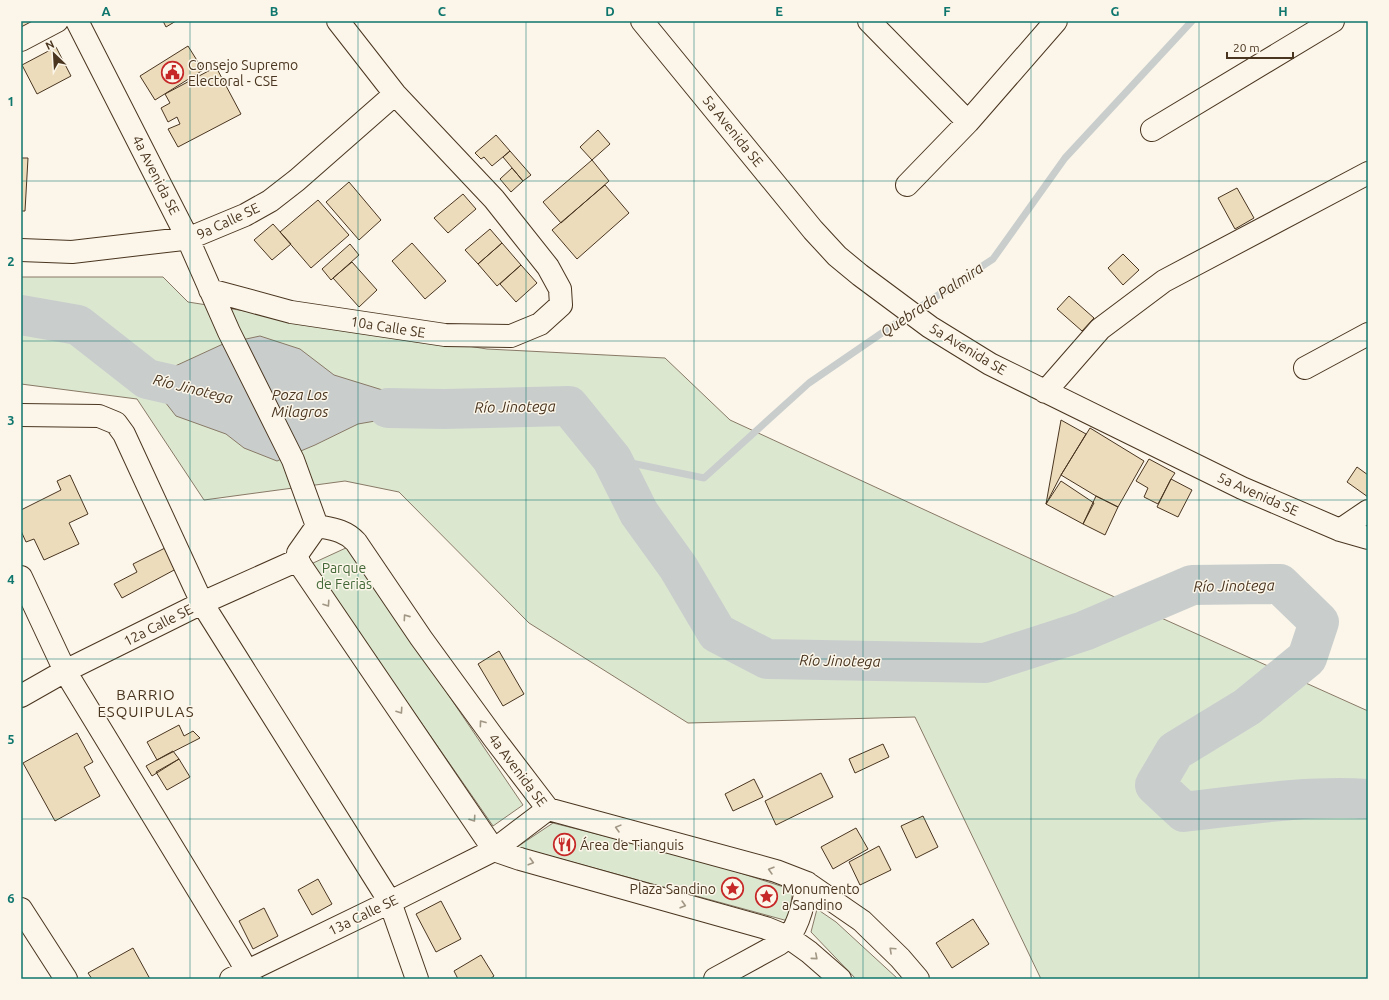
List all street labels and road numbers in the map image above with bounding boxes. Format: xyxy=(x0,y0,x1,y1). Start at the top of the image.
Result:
street label: 5a Avenida SE xyxy=(699,92,767,170)
street label: 4a Avenida SE xyxy=(129,133,183,217)
street label: 9a Calle SE xyxy=(194,199,262,243)
street label: 10a Calle SE xyxy=(349,313,427,341)
street label: 5a Avenida SE xyxy=(927,320,1009,378)
street label: 5a Avenida SE xyxy=(1215,469,1301,519)
street label: 12a Calle SE xyxy=(121,601,195,649)
street label: 4a Avenida SE xyxy=(485,730,551,810)
street label: 13a Calle SE xyxy=(326,891,401,939)

